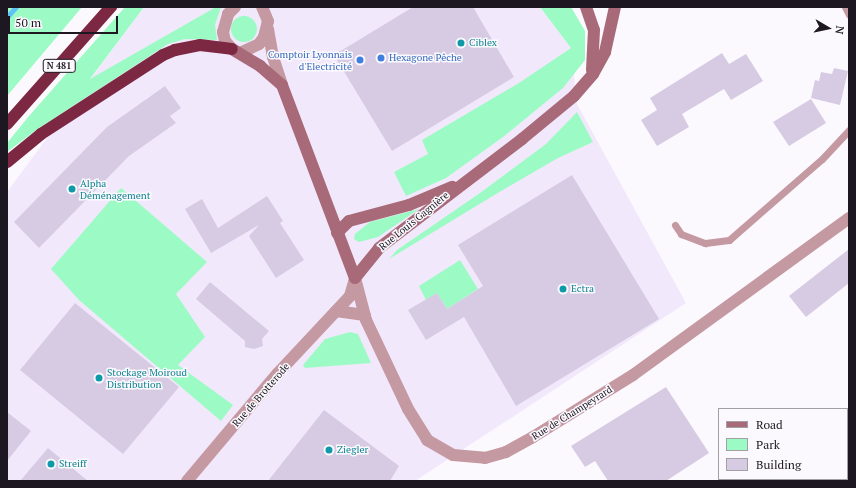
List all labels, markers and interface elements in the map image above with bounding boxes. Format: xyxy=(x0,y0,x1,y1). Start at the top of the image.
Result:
scale bar xyxy=(10,8,120,34)
north arrow xyxy=(808,8,848,48)
text: 50 m xyxy=(15,15,41,30)
text: N xyxy=(832,25,847,35)
place label: Ciblex xyxy=(469,37,497,49)
marker: Ciblex xyxy=(456,38,466,48)
place label: Comptoir Lyonnais d'Electricité xyxy=(268,48,352,72)
place label: Hexagone Pêche xyxy=(389,52,462,64)
marker: Hexagone Pêche xyxy=(376,53,386,63)
marker: Comptoir Lyonnais d'Electricité xyxy=(355,55,365,65)
road number: N 481 xyxy=(42,59,76,73)
place label: Alpha Déménagement xyxy=(80,177,150,200)
marker: Alpha Déménagement xyxy=(67,184,77,194)
street label: Rue Louis Gagnière xyxy=(377,189,451,253)
place label: Ectra xyxy=(571,283,594,295)
marker: Ectra xyxy=(558,284,568,294)
street label: Rue de Brotterode xyxy=(230,361,292,429)
place label: Stockage Moiroud Distribution xyxy=(107,366,187,390)
marker: Stockage Moiroud Distribution xyxy=(94,373,104,383)
street label: Rue de Champeyrard xyxy=(530,383,614,443)
legend xyxy=(718,408,848,480)
text: Road xyxy=(756,417,783,432)
text: Park xyxy=(756,437,780,452)
place label: Ziegler xyxy=(337,444,368,456)
marker: Ziegler xyxy=(324,445,334,455)
text: Building xyxy=(756,457,801,472)
place label: Streiff xyxy=(59,458,87,470)
marker: Streiff xyxy=(46,459,56,469)

